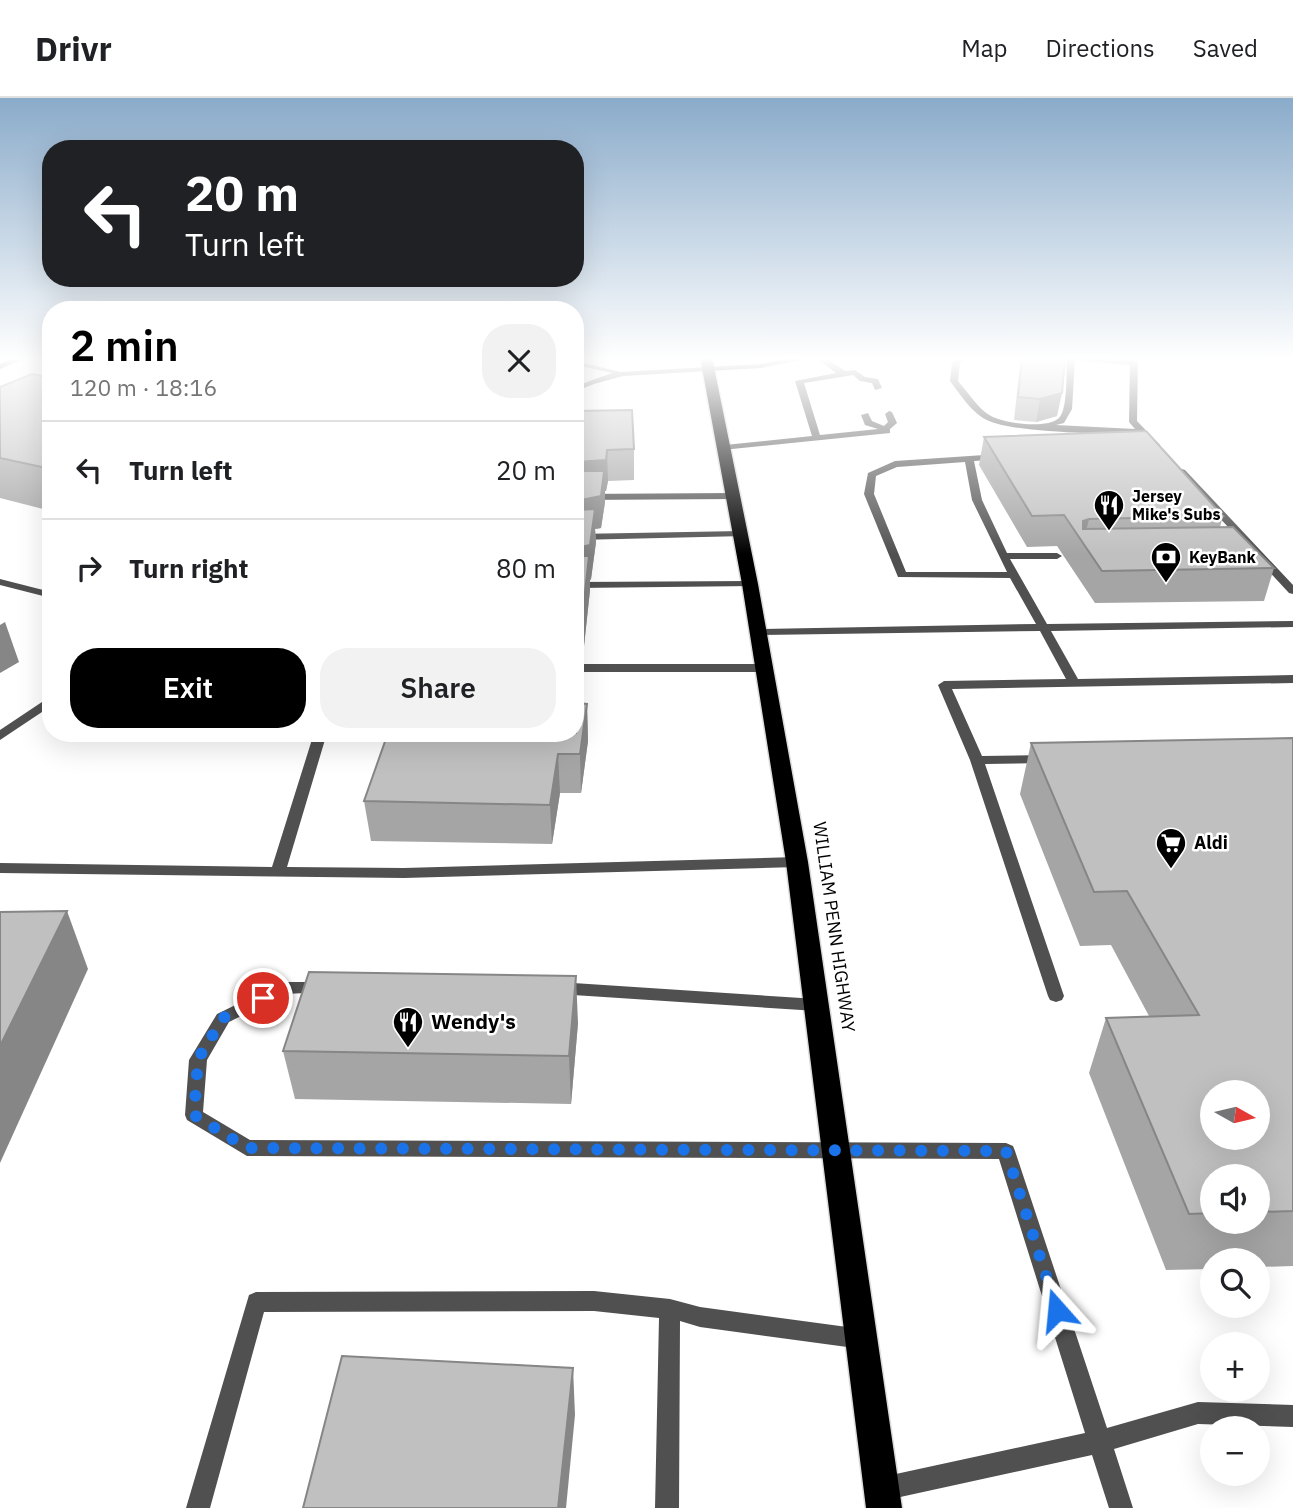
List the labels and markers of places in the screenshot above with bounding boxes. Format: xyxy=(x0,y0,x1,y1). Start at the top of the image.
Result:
place label: Jersey Mike's Subs xyxy=(1132,486,1221,524)
restaurant icon: Jersey Mike's Subs xyxy=(1092,488,1126,532)
bank icon: KeyBank xyxy=(1149,540,1183,584)
place label: KeyBank xyxy=(1189,547,1256,567)
supermarket icon: Aldi xyxy=(1154,826,1188,870)
place label: Aldi xyxy=(1194,831,1228,854)
pin xyxy=(233,968,293,1028)
restaurant icon: Wendy's xyxy=(391,1005,425,1049)
place label: Wendy's xyxy=(431,1007,516,1035)

